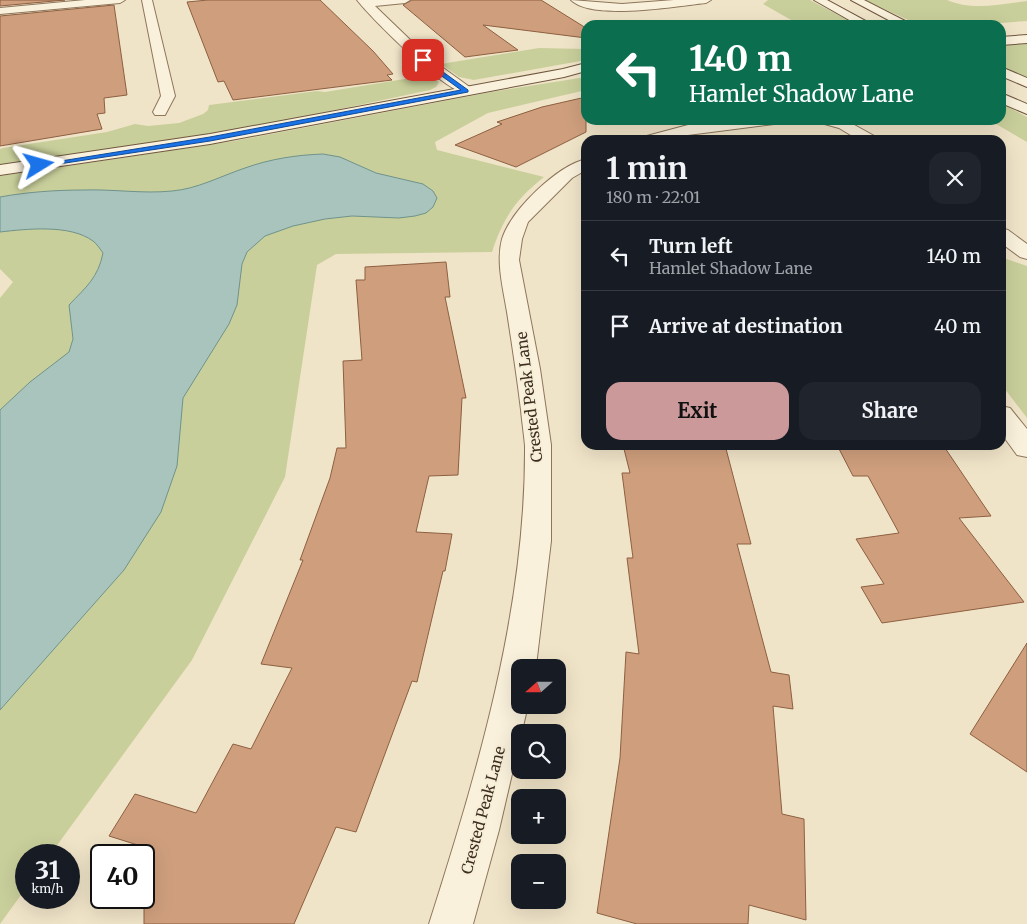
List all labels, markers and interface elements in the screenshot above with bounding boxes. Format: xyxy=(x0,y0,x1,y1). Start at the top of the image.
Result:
text: 140 m xyxy=(689,37,792,81)
pin xyxy=(402,39,444,81)
icon: left xyxy=(606,40,671,105)
icon: arrive xyxy=(409,46,437,74)
text: Hamlet Shadow Lane xyxy=(689,80,914,108)
position arrow xyxy=(12,138,64,190)
text: 1 min xyxy=(606,149,688,187)
button: close xyxy=(929,152,981,204)
text: 180 m · 22:01 xyxy=(606,187,701,207)
text: Turn left xyxy=(649,234,733,258)
icon: left xyxy=(606,242,634,270)
text: 140 m xyxy=(926,244,981,268)
text: Hamlet Shadow Lane xyxy=(649,258,812,278)
icon: arrive xyxy=(606,312,634,340)
text: Arrive at destination xyxy=(649,314,843,338)
text: 40 m xyxy=(934,314,981,338)
street label: Crested Peak Lane xyxy=(512,330,546,463)
button: Exit xyxy=(606,382,789,440)
button: Share xyxy=(799,382,981,440)
north arrow xyxy=(511,659,566,714)
map controls xyxy=(511,659,566,909)
button: search xyxy=(511,724,566,779)
street label: Crested Peak Lane xyxy=(457,744,509,876)
button: + xyxy=(511,789,566,844)
speed limit sign: 40 xyxy=(90,844,155,909)
text: 31 xyxy=(35,854,60,886)
button: − xyxy=(511,854,566,909)
text: km/h xyxy=(32,881,63,896)

